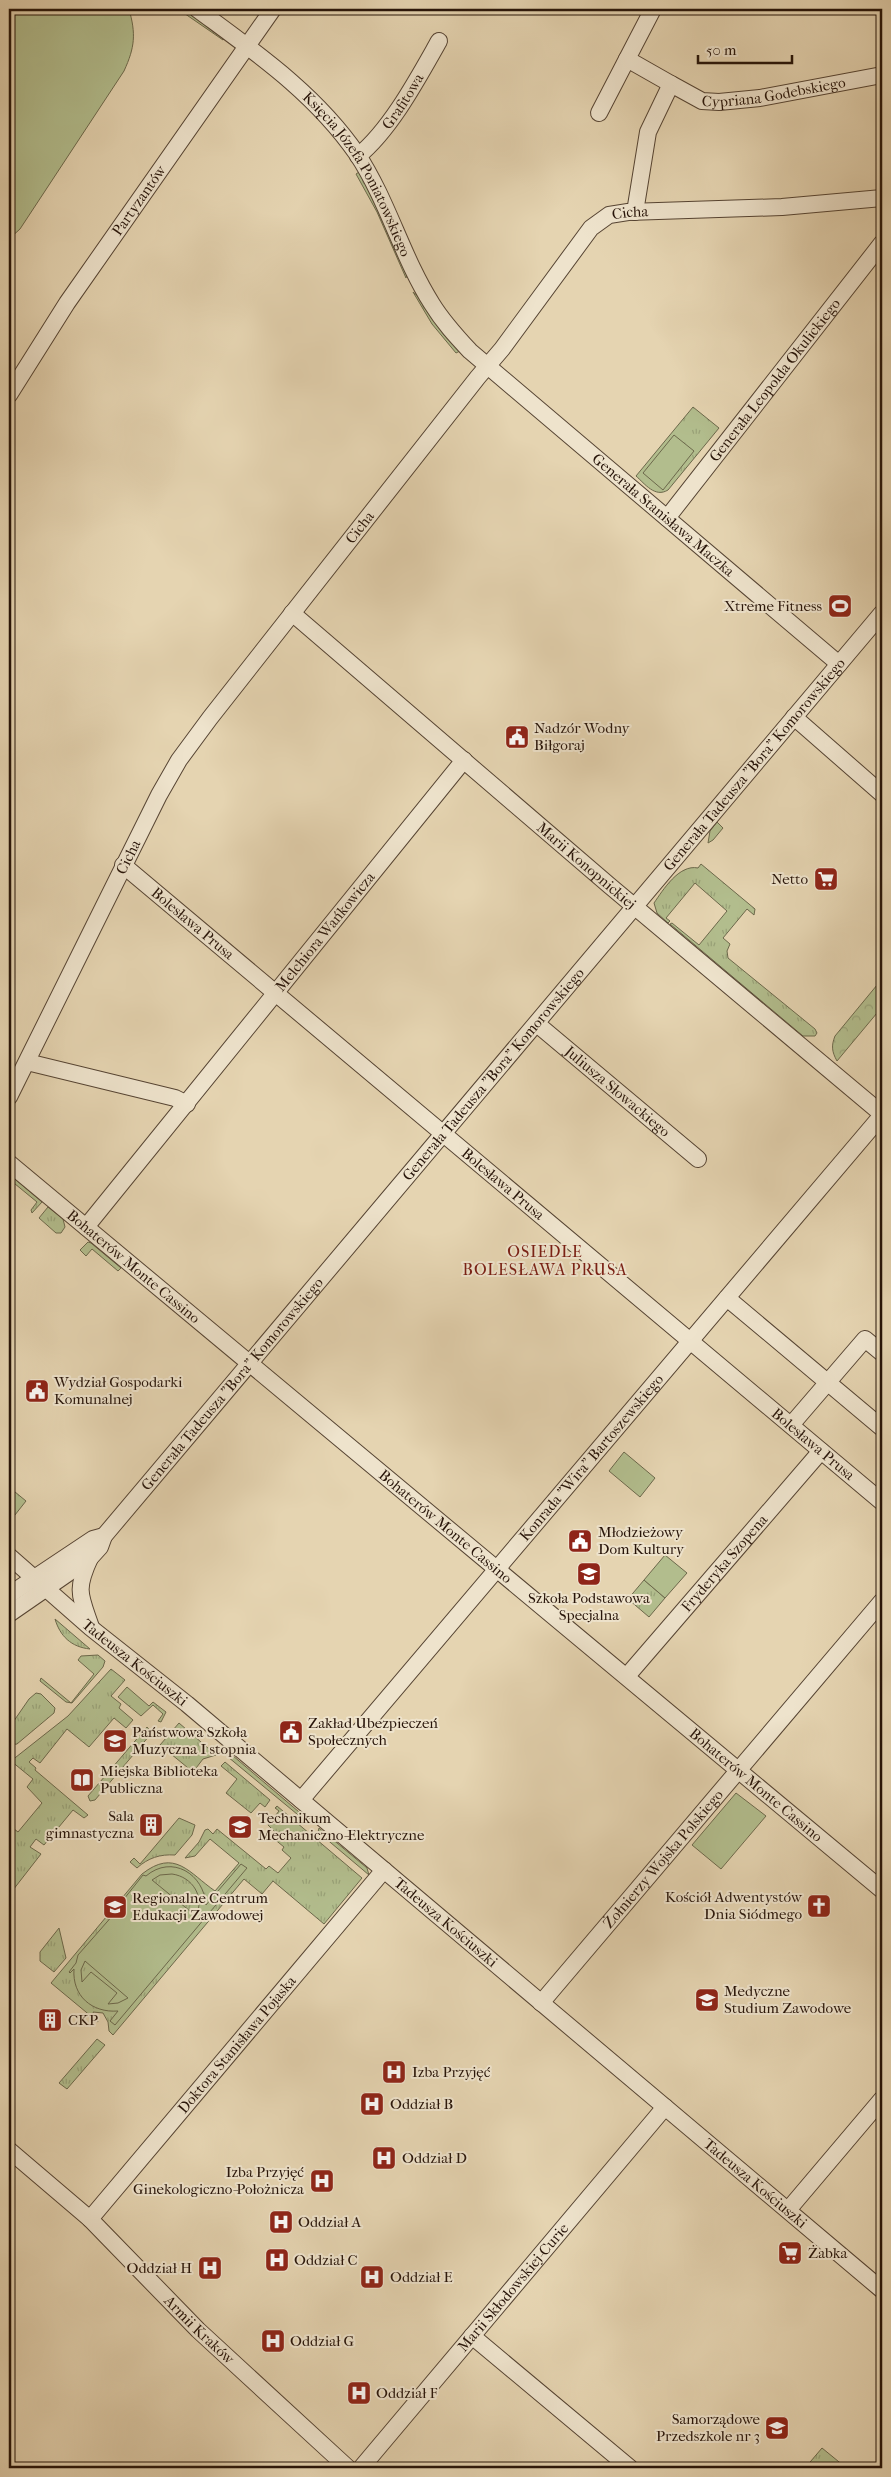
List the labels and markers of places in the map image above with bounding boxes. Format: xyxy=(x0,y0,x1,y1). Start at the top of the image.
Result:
sports icon: Xtreme Fitness xyxy=(827,593,853,619)
place label: Xtreme Fitness xyxy=(724,597,822,615)
place label: Nadzór Wodny Biłgoraj xyxy=(534,719,631,754)
public building icon: Nadzór Wodny Biłgoraj xyxy=(504,724,530,750)
supermarket icon: Netto xyxy=(813,866,839,892)
place label: Netto xyxy=(771,870,808,888)
place label: Wydział Gospodarki Komunalnej xyxy=(53,1373,183,1408)
public building icon: Wydział Gospodarki Komunalnej xyxy=(24,1378,50,1404)
place label: Młodzieżowy Dom Kultury xyxy=(598,1523,685,1558)
public building icon: Młodzieżowy Dom Kultury xyxy=(567,1528,593,1554)
school or university icon: Szkoła Podstawowa Specjalna xyxy=(576,1561,602,1587)
place label: Szkoła Podstawowa Specjalna xyxy=(528,1589,651,1624)
place label: Zakład Ubezpieczeń Społecznych xyxy=(308,1714,438,1749)
public building icon: Zakład Ubezpieczeń Społecznych xyxy=(278,1719,304,1745)
place label: Państwowa Szkoła Muzyczna I stopnia xyxy=(132,1723,257,1758)
school or university icon: Państwowa Szkoła Muzyczna I stopnia xyxy=(102,1728,128,1754)
place label: Miejska Biblioteka Publiczna xyxy=(100,1762,219,1797)
library icon: Miejska Biblioteka Publiczna xyxy=(69,1767,95,1793)
place label: Sala gimnastyczna xyxy=(46,1807,135,1842)
place label: Technikum Mechaniczno-Elektryczne xyxy=(258,1809,425,1844)
building icon: Sala gimnastyczna xyxy=(138,1812,164,1838)
school or university icon: Technikum Mechaniczno-Elektryczne xyxy=(227,1814,253,1840)
place label: Kościół Adwentystów Dnia Siódmego xyxy=(665,1888,803,1923)
place label: Regionalne Centrum Edukacji Zawodowej xyxy=(132,1889,268,1924)
church icon: Kościół Adwentystów Dnia Siódmego xyxy=(806,1893,832,1919)
school or university icon: Regionalne Centrum Edukacji Zawodowej xyxy=(102,1894,128,1920)
place label: Medyczne Studium Zawodowe xyxy=(724,1982,852,2017)
school or university icon: Medyczne Studium Zawodowe xyxy=(694,1987,720,2013)
building icon: CKP xyxy=(37,2007,63,2033)
place label: CKP xyxy=(68,2011,98,2029)
hospital icon: Izba Przyjęć xyxy=(381,2059,407,2085)
place label: Izba Przyjęć xyxy=(412,2063,491,2081)
hospital icon: Oddział B xyxy=(359,2091,385,2117)
place label: Oddział B xyxy=(390,2095,453,2113)
hospital icon: Oddział D xyxy=(371,2145,397,2171)
place label: Oddział D xyxy=(402,2149,467,2167)
place label: Izba Przyjęć Ginekologiczno-Położnicza xyxy=(133,2163,305,2198)
hospital icon: Izba Przyjęć Ginekologiczno-Położnicza xyxy=(309,2168,335,2194)
hospital icon: Oddział A xyxy=(268,2209,294,2235)
place label: Oddział A xyxy=(298,2213,362,2231)
supermarket icon: Żabka xyxy=(777,2240,803,2266)
place label: Żabka xyxy=(808,2244,849,2262)
hospital icon: Oddział C xyxy=(264,2247,290,2273)
place label: Oddział C xyxy=(294,2251,358,2269)
hospital icon: Oddział H xyxy=(197,2255,223,2281)
place label: Oddział H xyxy=(127,2259,192,2277)
hospital icon: Oddział E xyxy=(359,2264,385,2290)
place label: Oddział E xyxy=(390,2268,453,2286)
hospital icon: Oddział G xyxy=(260,2328,286,2354)
place label: Oddział G xyxy=(290,2332,355,2350)
hospital icon: Oddział F xyxy=(346,2380,372,2406)
place label: Oddział F xyxy=(376,2384,438,2402)
place label: Samorządowe Przedszkole nr 3 xyxy=(656,2410,761,2445)
school or university icon: Samorządowe Przedszkole nr 3 xyxy=(764,2415,790,2441)

